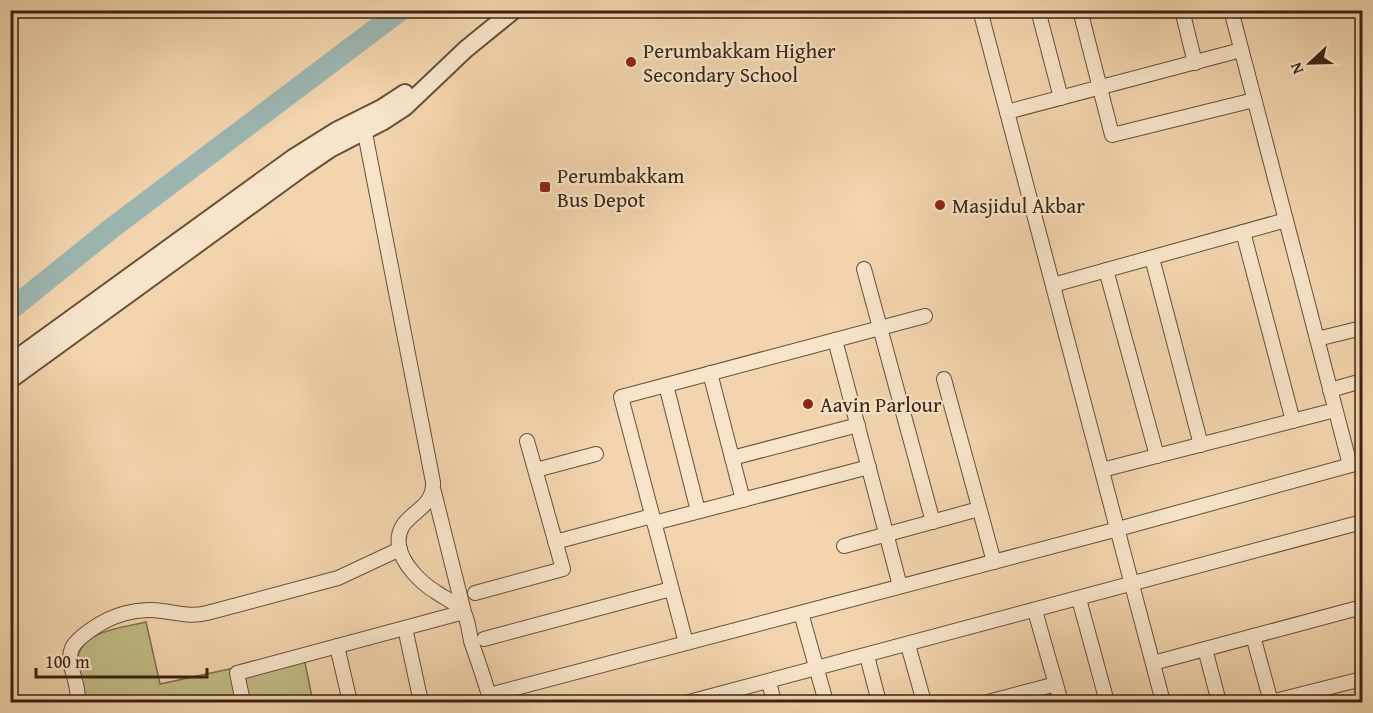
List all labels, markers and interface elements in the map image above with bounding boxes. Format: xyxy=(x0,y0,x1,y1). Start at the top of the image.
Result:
north arrow xyxy=(1280,33,1340,93)
place label: Perumbakkam Higher Secondary School xyxy=(643,35,836,90)
marker: Perumbakkam Higher Secondary School xyxy=(624,55,638,69)
text: N xyxy=(1283,59,1309,78)
place label: Perumbakkam Bus Depot xyxy=(557,160,685,215)
marker: Perumbakkam Bus Depot xyxy=(538,180,552,194)
place label: Masjidul Akbar xyxy=(952,190,1085,221)
marker: Masjidul Akbar xyxy=(933,198,947,212)
place label: Aavin Parlour xyxy=(820,389,942,420)
marker: Aavin Parlour xyxy=(801,397,815,411)
scale bar xyxy=(36,641,207,679)
text: 100 m xyxy=(45,648,90,675)

